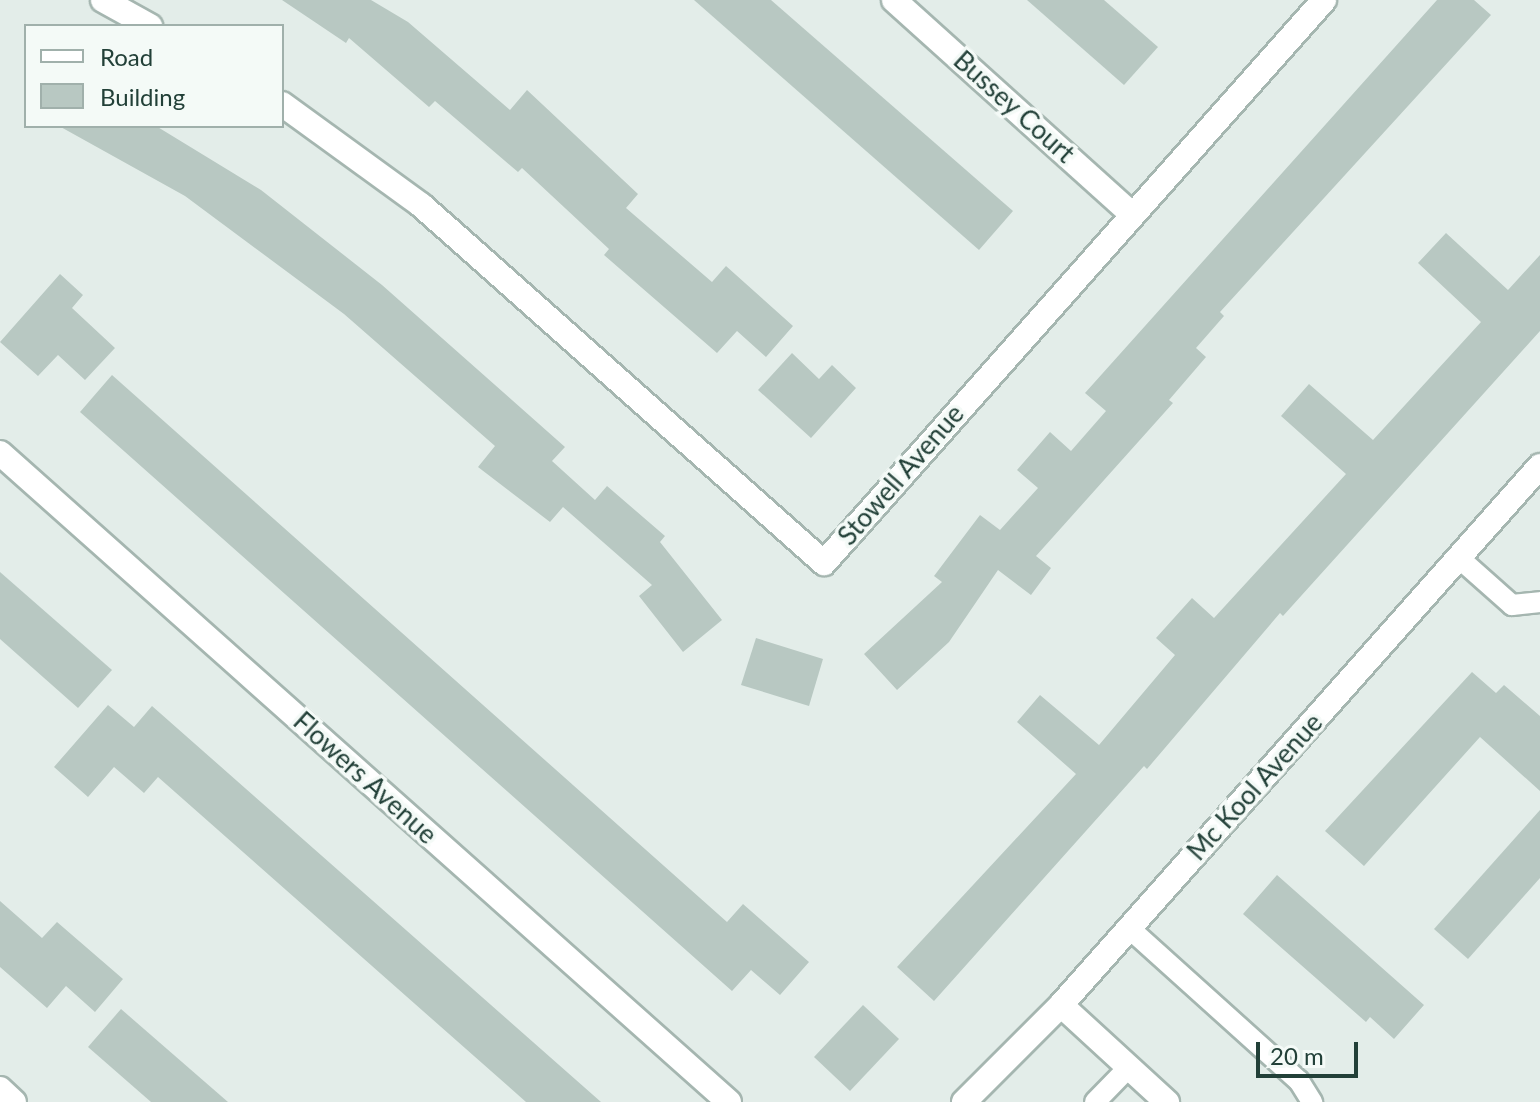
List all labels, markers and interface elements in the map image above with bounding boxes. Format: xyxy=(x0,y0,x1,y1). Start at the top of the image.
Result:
legend xyxy=(24,24,284,128)
text: Road xyxy=(100,42,153,71)
street label: Bussey Court xyxy=(947,45,1081,169)
text: Building xyxy=(100,82,185,111)
street label: Stowell Avenue xyxy=(831,398,971,552)
street label: Flowers Avenue xyxy=(287,705,443,851)
street label: Mc Kool Avenue xyxy=(1181,707,1329,867)
scale bar xyxy=(1260,1026,1362,1076)
text: 20 m xyxy=(1270,1041,1324,1070)

